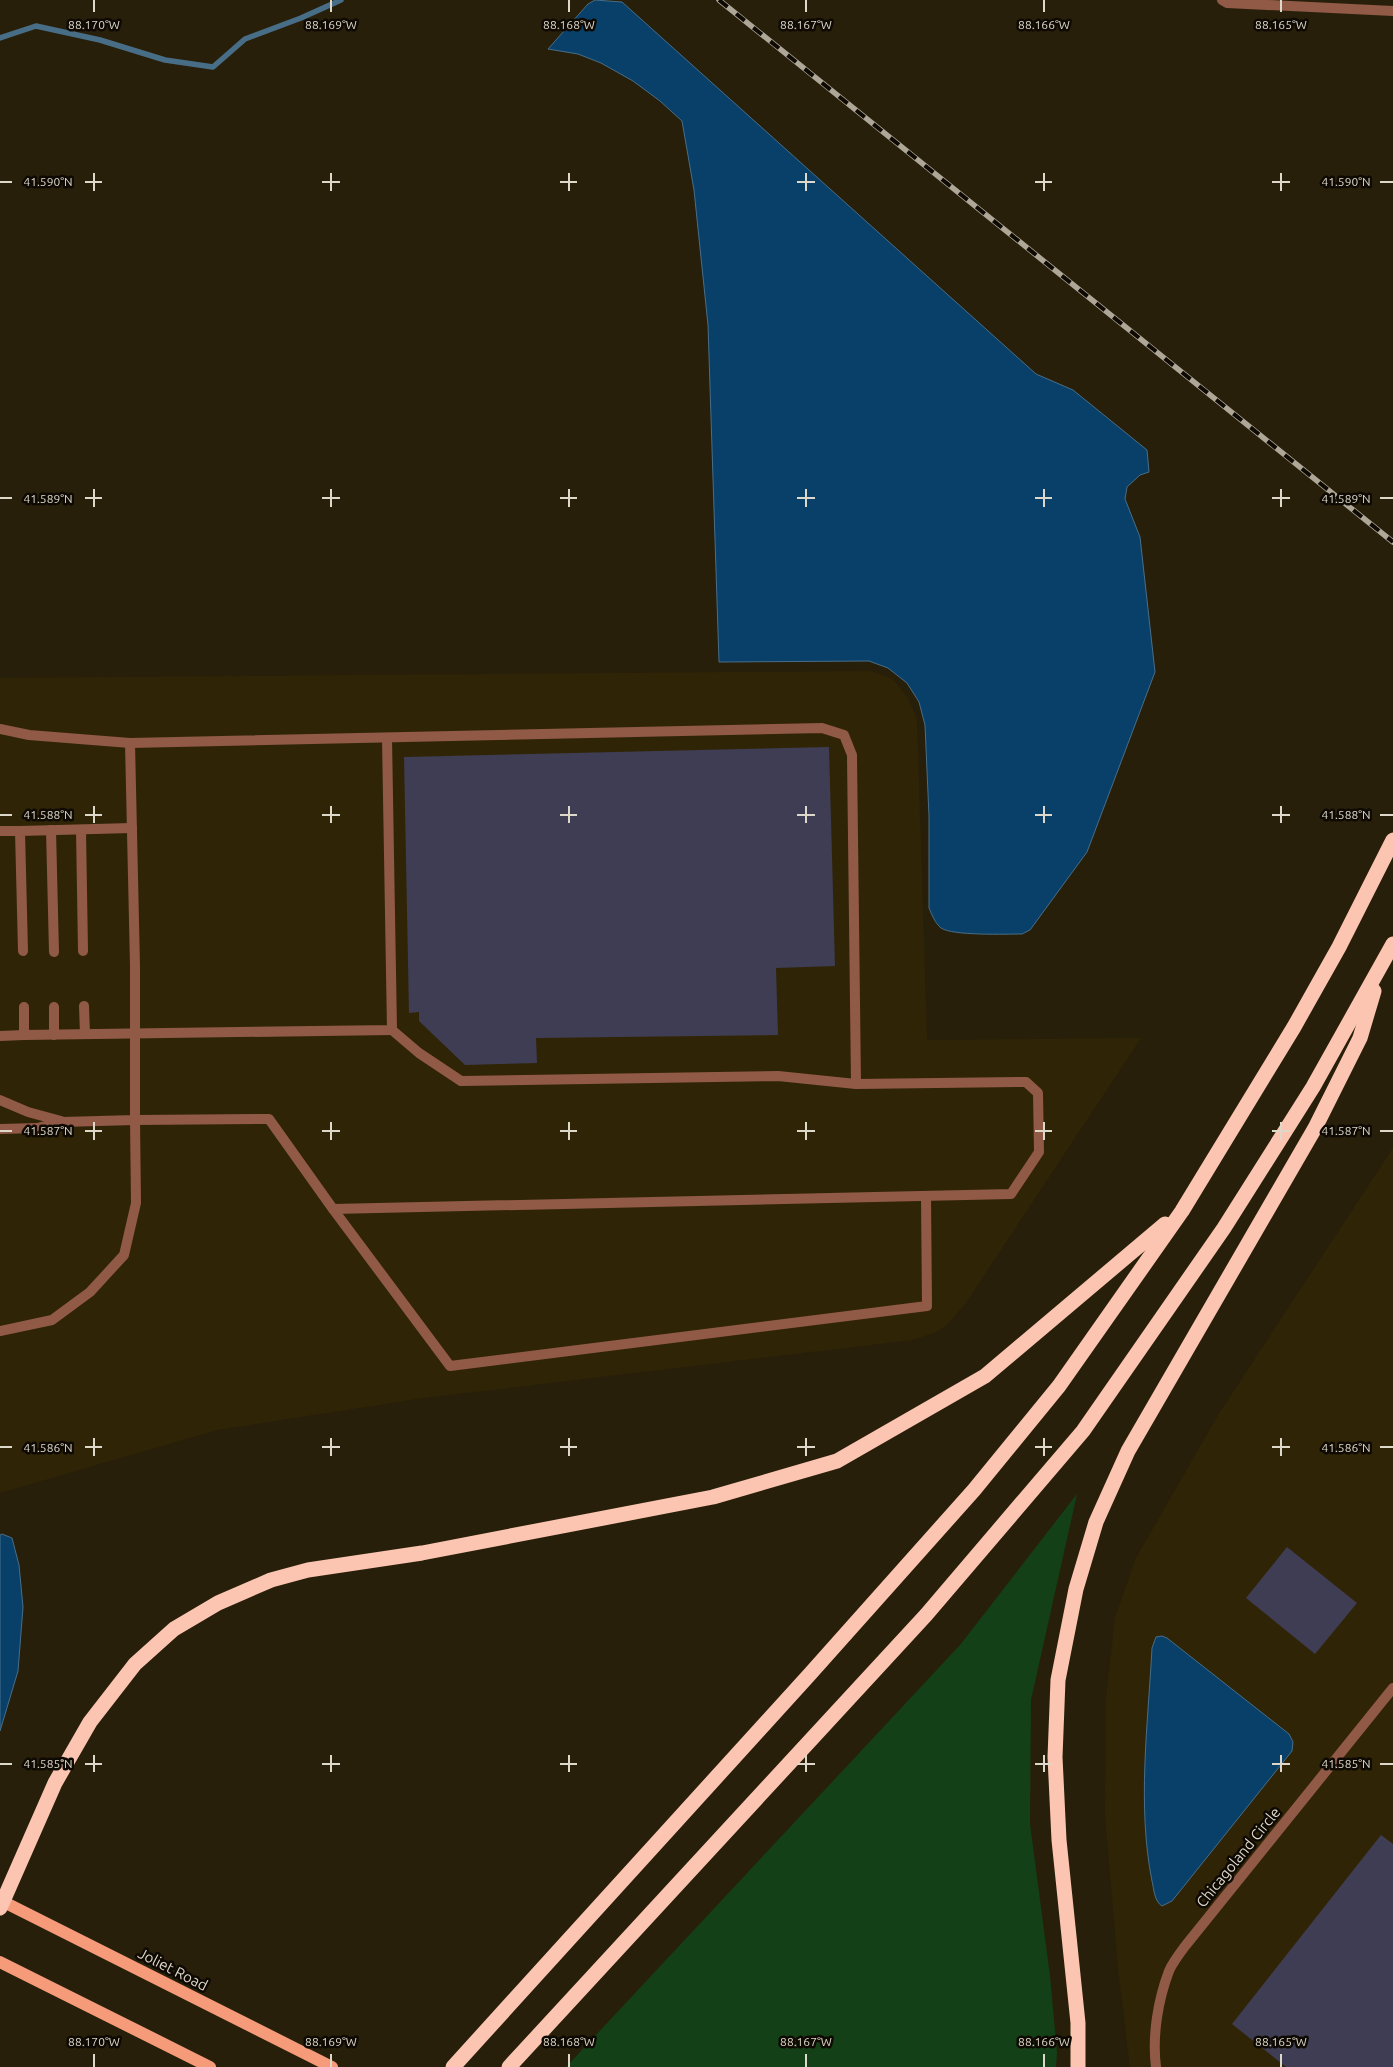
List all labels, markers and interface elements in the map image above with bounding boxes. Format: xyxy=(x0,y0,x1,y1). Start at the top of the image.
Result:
text: 88.170°W xyxy=(68,18,120,31)
text: 88.169°W xyxy=(305,18,357,31)
text: 88.168°W xyxy=(543,18,595,31)
text: 88.167°W xyxy=(780,18,832,31)
text: 88.166°W xyxy=(1018,18,1070,31)
text: 88.165°W xyxy=(1255,18,1307,31)
text: 41.590°N xyxy=(23,175,73,188)
text: 41.590°N xyxy=(1321,175,1371,188)
text: 41.589°N xyxy=(23,492,73,505)
text: 41.589°N xyxy=(1321,492,1371,505)
text: 41.588°N xyxy=(23,808,73,821)
text: 41.588°N xyxy=(1321,808,1371,821)
text: 41.587°N xyxy=(23,1124,73,1137)
text: 41.587°N xyxy=(1321,1124,1371,1137)
text: 41.586°N xyxy=(23,1441,73,1454)
text: 41.586°N xyxy=(1321,1441,1371,1454)
text: 41.585°N xyxy=(23,1757,73,1770)
text: 41.585°N xyxy=(1321,1757,1371,1770)
street label: Chicagoland Circle xyxy=(1193,1804,1283,1910)
street label: Joliet Road xyxy=(135,1944,211,1994)
text: 88.170°W xyxy=(68,2035,120,2048)
text: 88.169°W xyxy=(305,2035,357,2048)
text: 88.168°W xyxy=(543,2035,595,2048)
text: 88.167°W xyxy=(780,2035,832,2048)
text: 88.166°W xyxy=(1018,2035,1070,2048)
text: 88.165°W xyxy=(1255,2035,1307,2048)

